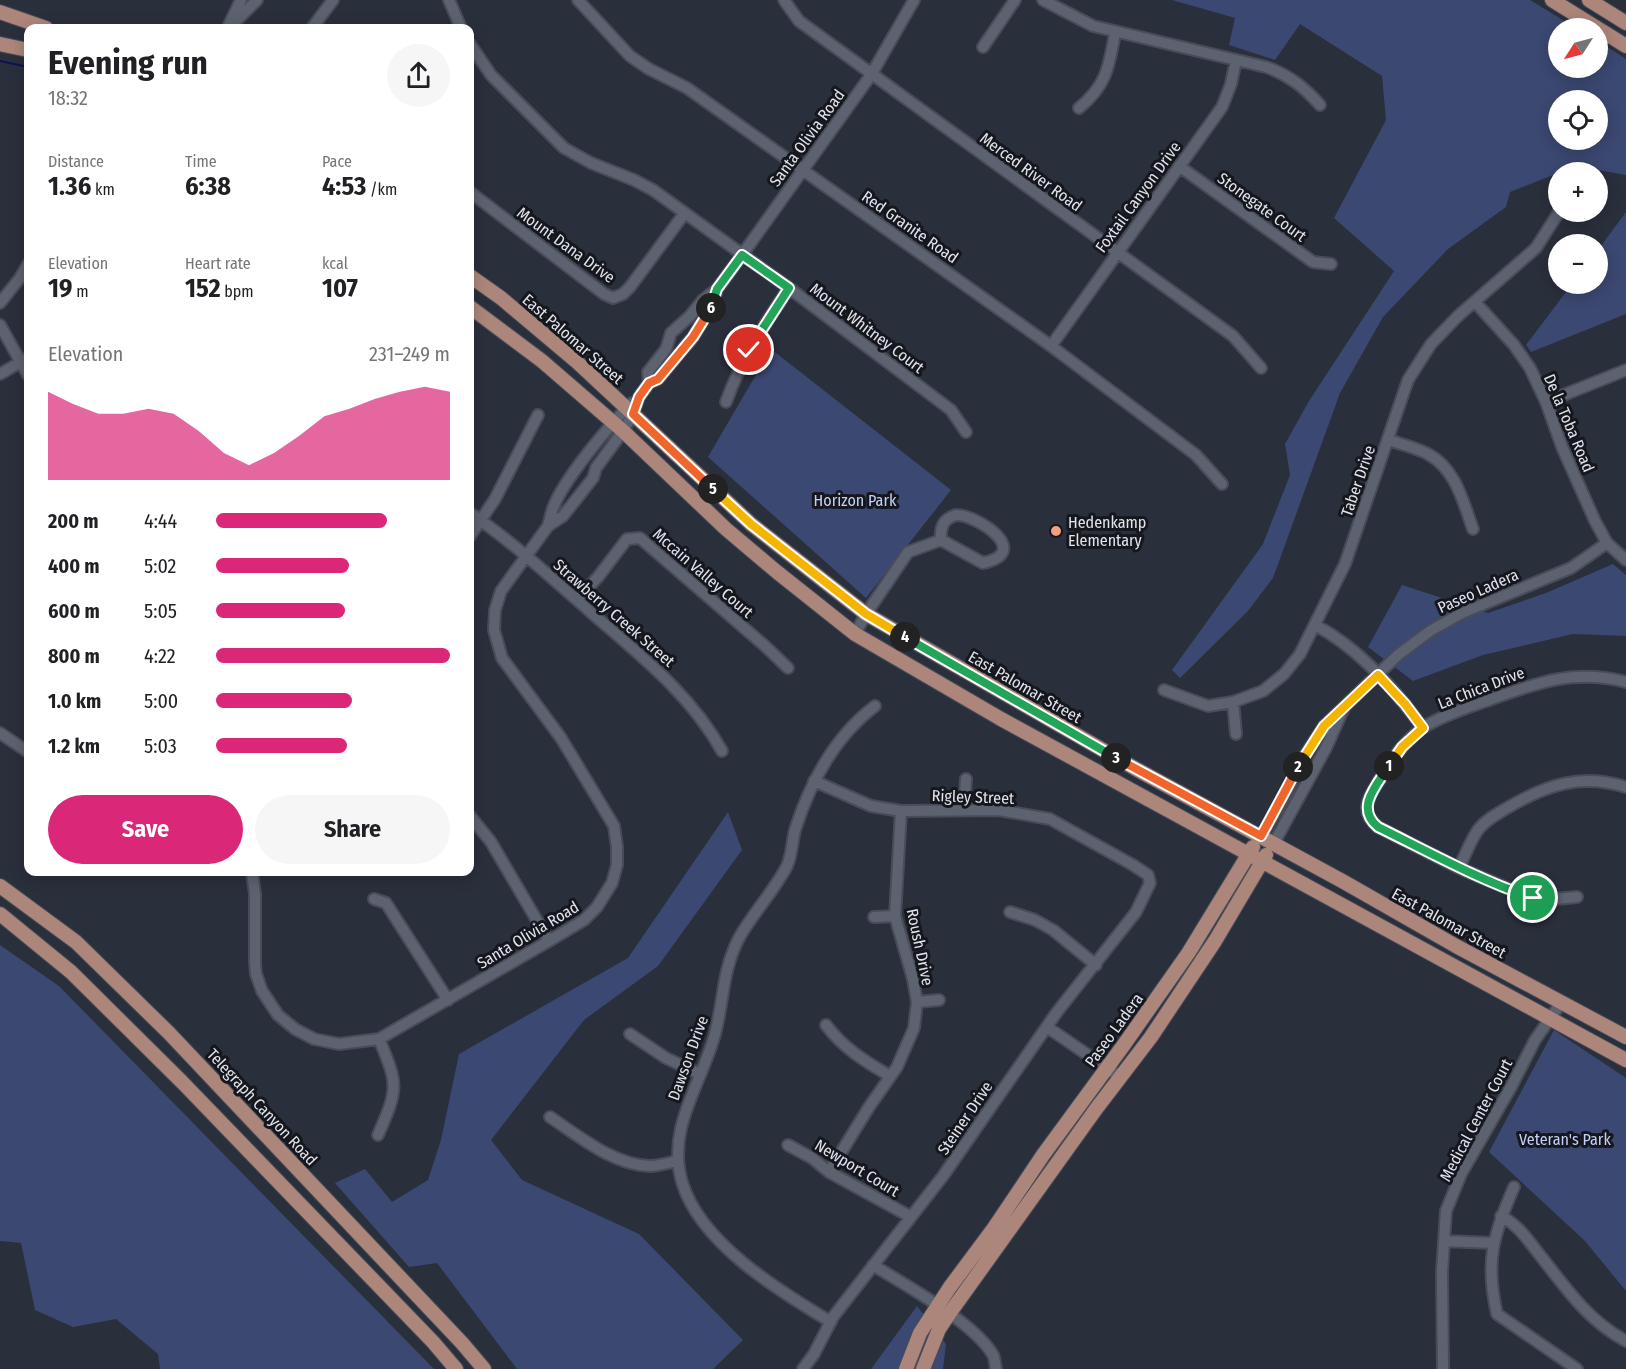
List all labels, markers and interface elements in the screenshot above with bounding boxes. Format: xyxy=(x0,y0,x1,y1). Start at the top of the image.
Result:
north arrow xyxy=(1548,18,1608,78)
map controls xyxy=(1548,18,1608,294)
text: Evening run xyxy=(48,43,208,83)
button: share xyxy=(387,44,450,107)
text: 18:32 xyxy=(48,86,88,110)
street label: Santa Olivia Road xyxy=(765,86,849,190)
button: locate xyxy=(1548,90,1608,150)
street label: Merced River Road xyxy=(976,129,1086,215)
street label: Foxtail Canyon Drive xyxy=(1091,138,1185,256)
text: Distance xyxy=(48,152,104,171)
text: Time xyxy=(185,152,217,171)
text: Pace xyxy=(322,152,352,171)
button: + xyxy=(1548,162,1608,222)
street label: Stonegate Court xyxy=(1214,169,1311,246)
text: 1.36 xyxy=(48,171,91,202)
text: 6:38 xyxy=(185,171,231,202)
text: 4:53 xyxy=(322,171,366,202)
text: km xyxy=(91,180,115,199)
text: /km xyxy=(366,180,397,199)
street label: Red Granite Road xyxy=(858,187,962,267)
street label: Mount Dana Drive xyxy=(513,203,619,287)
button: − xyxy=(1548,234,1608,294)
text: Elevation xyxy=(48,254,108,273)
text: Heart rate xyxy=(185,254,251,273)
text: kcal xyxy=(322,254,348,273)
text: 19 xyxy=(48,273,72,304)
text: 152 xyxy=(185,273,221,304)
text: 107 xyxy=(322,273,358,304)
street label: Mount Whitney Court xyxy=(806,279,928,378)
text: m xyxy=(72,282,89,301)
text: bpm xyxy=(221,282,254,301)
street label: East Palomar Street xyxy=(519,290,628,388)
pin: 6 xyxy=(696,293,726,323)
text: 6 xyxy=(707,298,715,317)
pin xyxy=(723,324,774,375)
icon: check xyxy=(732,333,765,366)
text: Elevation xyxy=(48,342,123,366)
text: 231–249 m xyxy=(369,342,450,366)
street label: De la Toba Road xyxy=(1540,371,1598,475)
street label: Taber Drive xyxy=(1337,443,1379,519)
pin: 5 xyxy=(698,474,728,504)
text: 5 xyxy=(709,479,717,498)
park label: Horizon Park xyxy=(814,491,897,510)
text: 200 m xyxy=(48,509,99,533)
text: 4:44 xyxy=(144,509,177,533)
place label: Hedenkamp Elementary xyxy=(1068,513,1146,550)
street label: Mccain Valley Court xyxy=(649,524,757,622)
marker: Hedenkamp Elementary xyxy=(1049,524,1063,538)
text: 400 m xyxy=(48,554,100,578)
text: 5:02 xyxy=(144,554,176,578)
street label: Strawberry Creek Street xyxy=(550,555,679,671)
street label: Paseo Ladera xyxy=(1435,565,1521,617)
text: 600 m xyxy=(48,599,100,623)
text: 5:05 xyxy=(144,599,177,623)
pin: 4 xyxy=(890,622,920,652)
text: 4 xyxy=(901,627,909,646)
text: 800 m xyxy=(48,644,100,668)
text: 4:22 xyxy=(144,644,176,668)
street label: East Palomar Street xyxy=(965,647,1086,727)
street label: La Chica Drive xyxy=(1435,663,1527,713)
text: 1.0 km xyxy=(48,689,101,713)
text: 5:00 xyxy=(144,689,178,713)
text: 1.2 km xyxy=(48,734,100,758)
text: 5:03 xyxy=(144,734,177,758)
pin: 3 xyxy=(1101,743,1131,773)
text: 3 xyxy=(1112,748,1120,767)
pin: 1 xyxy=(1374,751,1404,781)
pin: 2 xyxy=(1283,752,1313,782)
text: 1 xyxy=(1386,756,1392,775)
text: 2 xyxy=(1294,757,1302,776)
street label: Rigley Street xyxy=(931,786,1015,808)
button: Save xyxy=(48,795,243,864)
button: Share xyxy=(255,795,450,864)
pin xyxy=(1507,872,1558,923)
icon: arrive xyxy=(1516,881,1549,914)
street label: East Palomar Street xyxy=(1389,884,1510,963)
street label: Santa Olivia Road xyxy=(474,897,582,973)
street label: Roush Drive xyxy=(903,907,937,987)
street label: Paseo Ladera xyxy=(1081,989,1147,1071)
street label: Dawson Drive xyxy=(664,1013,712,1103)
street label: Telegraph Canyon Road xyxy=(203,1045,321,1169)
street label: Medical Center Court xyxy=(1436,1055,1517,1185)
street label: Steiner Drive xyxy=(934,1078,997,1158)
park label: Veteran's Park xyxy=(1519,1130,1611,1149)
street label: Newport Court xyxy=(811,1135,903,1201)

